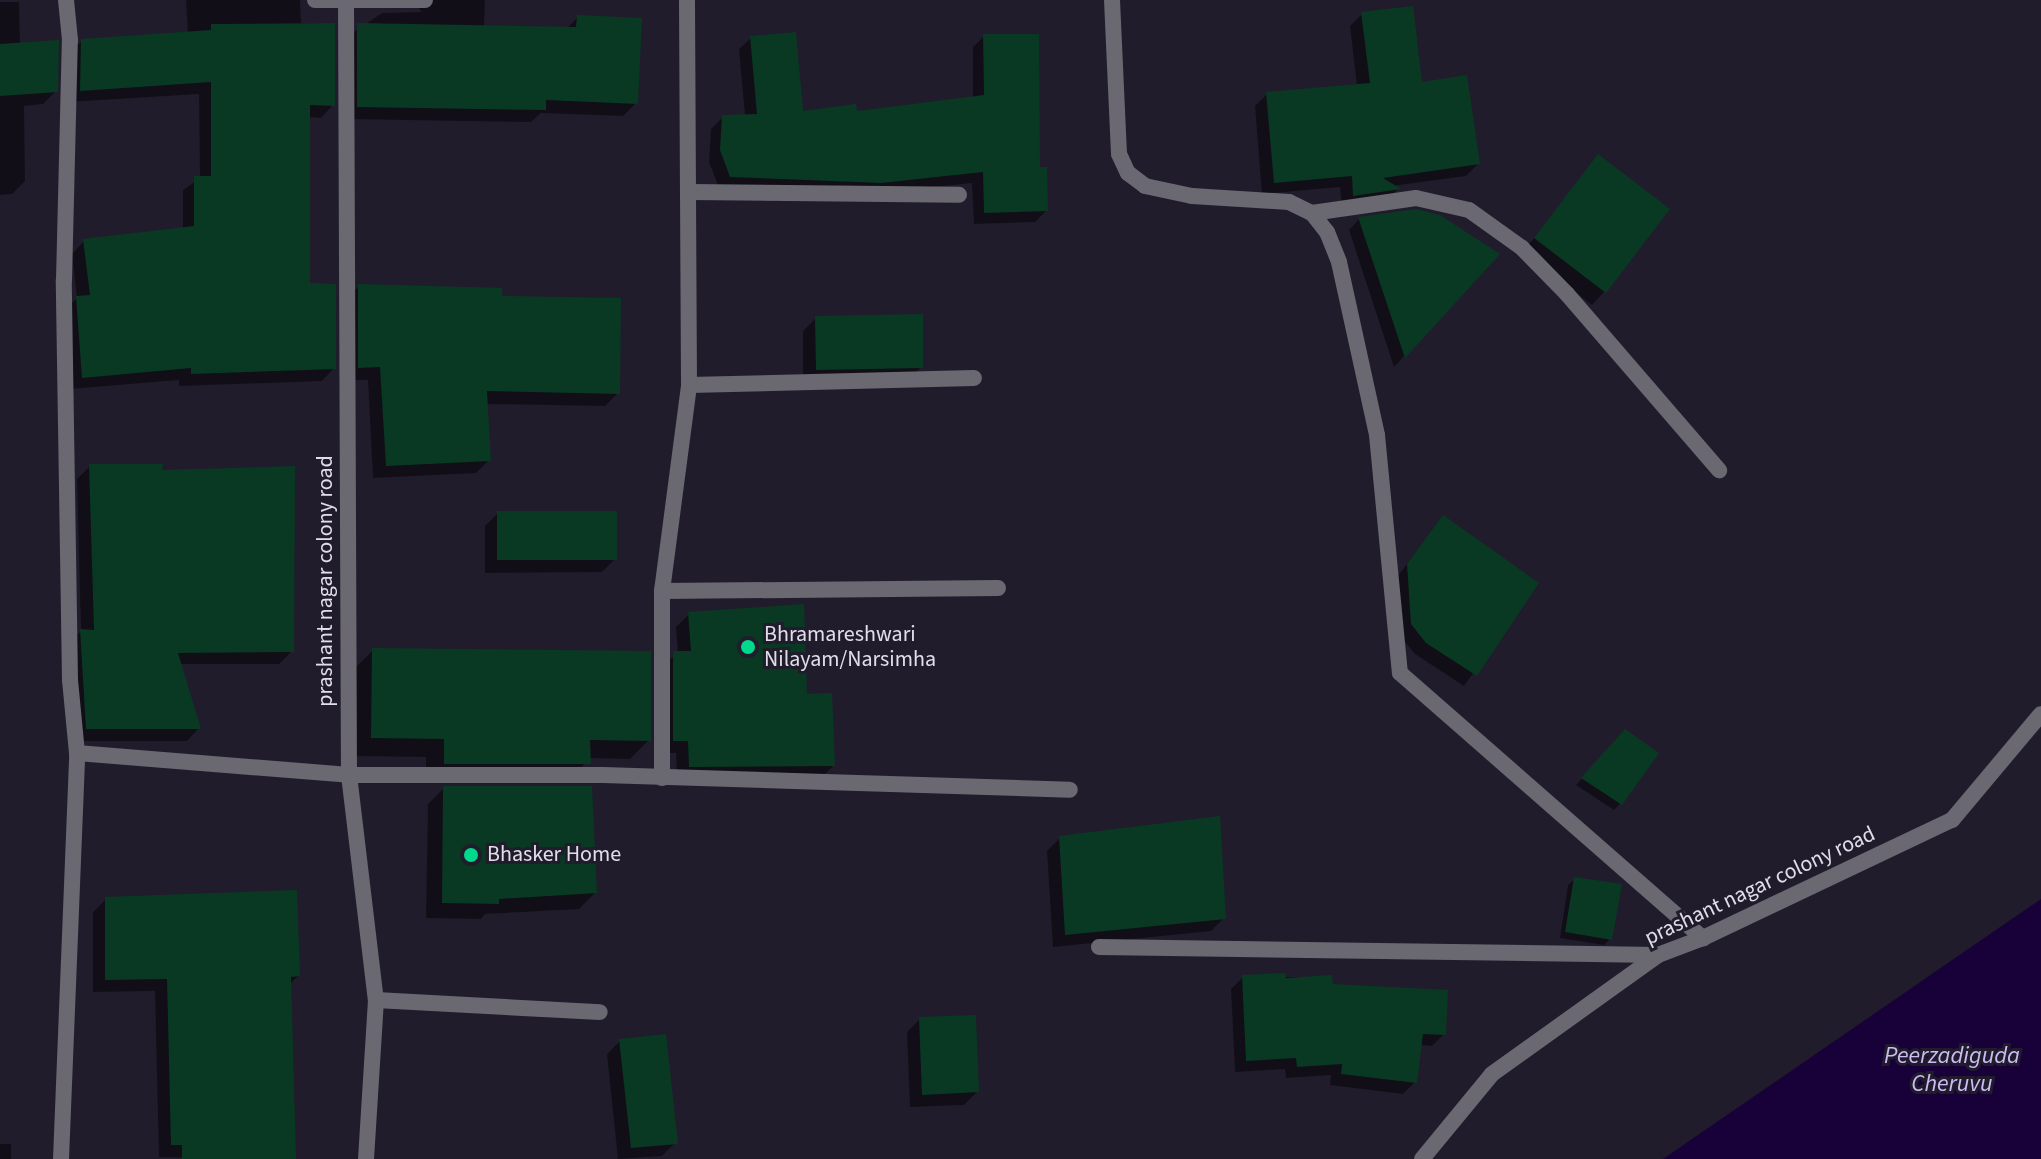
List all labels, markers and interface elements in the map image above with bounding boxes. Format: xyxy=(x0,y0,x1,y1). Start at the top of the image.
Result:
street label: prashant nagar colony road xyxy=(313,455,339,707)
place label: Bhramareshwari Nilayam/Narsimha xyxy=(764,621,936,672)
marker: Bhramareshwari Nilayam/Narsimha xyxy=(739,638,757,656)
street label: prashant nagar colony road xyxy=(1640,821,1880,951)
place label: Bhasker Home xyxy=(487,842,621,868)
marker: Bhasker Home xyxy=(462,846,480,864)
water label: Peerzadiguda Cheruvu xyxy=(1884,1042,2020,1098)

